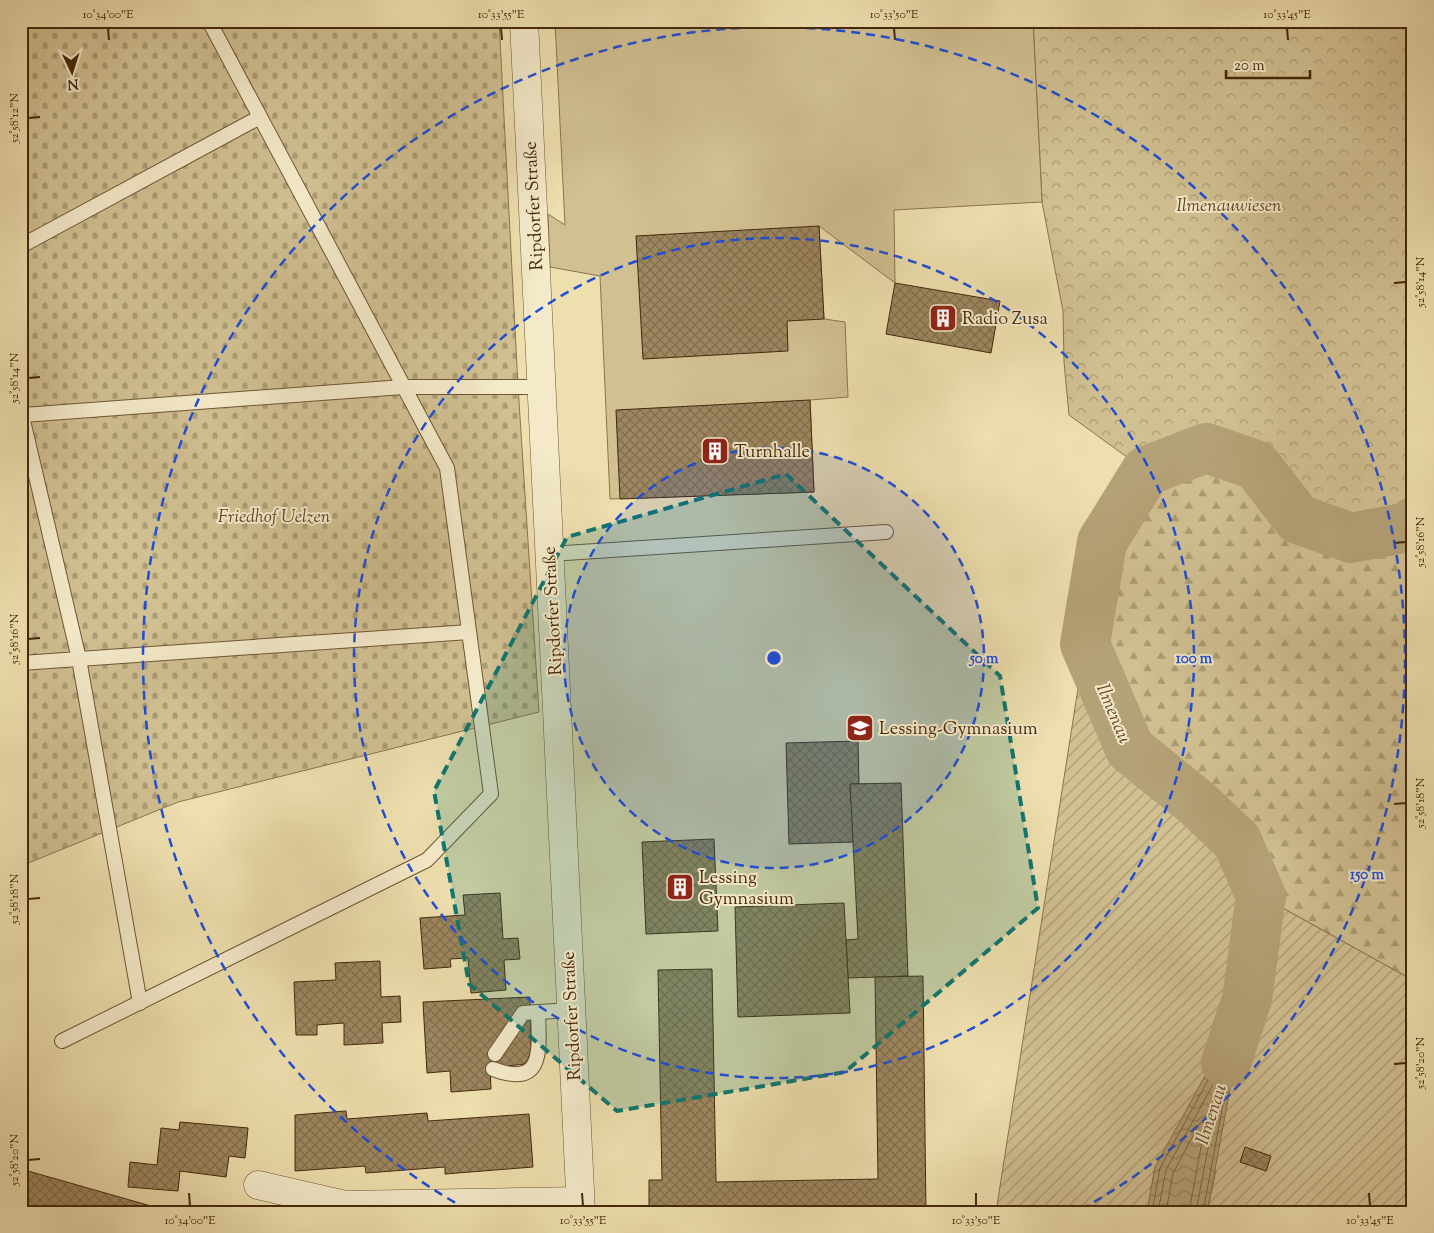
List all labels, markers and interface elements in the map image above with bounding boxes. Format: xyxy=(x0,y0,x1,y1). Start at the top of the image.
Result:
text: 10°34'00"E xyxy=(82,6,134,24)
text: 10°33'55"E xyxy=(478,6,525,24)
text: 10°33'50"E xyxy=(870,6,919,24)
text: 10°33'45"E xyxy=(1263,6,1311,24)
north arrow xyxy=(48,48,98,98)
scale bar xyxy=(1226,48,1310,80)
text: 20 m xyxy=(1234,56,1265,77)
text: N xyxy=(66,73,79,93)
text: 52°58'12"N xyxy=(6,93,24,144)
street label: Ripdorfer Straße xyxy=(519,141,551,271)
park label: Ilmenauwiesen xyxy=(1176,194,1282,220)
text: 52°58'14"N xyxy=(1412,256,1430,308)
building icon: Radio Zusa xyxy=(928,303,958,333)
place label: Radio Zusa xyxy=(962,307,1048,333)
text: 52°58'14"N xyxy=(6,352,24,404)
building icon: Turnhalle xyxy=(700,436,730,466)
place label: Turnhalle xyxy=(734,440,810,466)
park label: Friedhof Uelzen xyxy=(218,505,331,531)
text: 52°58'16"N xyxy=(1412,516,1430,568)
street label: Ripdorfer Straße xyxy=(538,546,570,676)
text: 52°58'16"N xyxy=(6,613,24,665)
centre of rings xyxy=(765,649,783,667)
text: 50 m xyxy=(969,649,999,670)
text: 100 m xyxy=(1176,649,1213,670)
water label: Ilmenau xyxy=(1088,680,1137,748)
school or university icon: Lessing-Gymnasium xyxy=(845,713,875,743)
place label: Lessing-Gymnasium xyxy=(879,717,1038,743)
text: 52°58'18"N xyxy=(1412,777,1430,829)
text: 150 m xyxy=(1350,865,1384,886)
place label: Lessing Gymnasium xyxy=(699,866,794,913)
building icon: Lessing Gymnasium xyxy=(665,872,695,902)
text: 52°58'18"N xyxy=(6,873,24,925)
street label: Ripdorfer Straße xyxy=(557,951,589,1081)
text: 52°58'20"N xyxy=(1412,1037,1430,1090)
water label: Ilmenau xyxy=(1190,1081,1235,1149)
text: 52°58'20"N xyxy=(6,1134,24,1187)
text: 10°34'00"E xyxy=(164,1212,216,1230)
text: 10°33'55"E xyxy=(560,1212,607,1230)
text: 10°33'50"E xyxy=(952,1212,1001,1230)
text: 10°33'45"E xyxy=(1346,1212,1394,1230)

